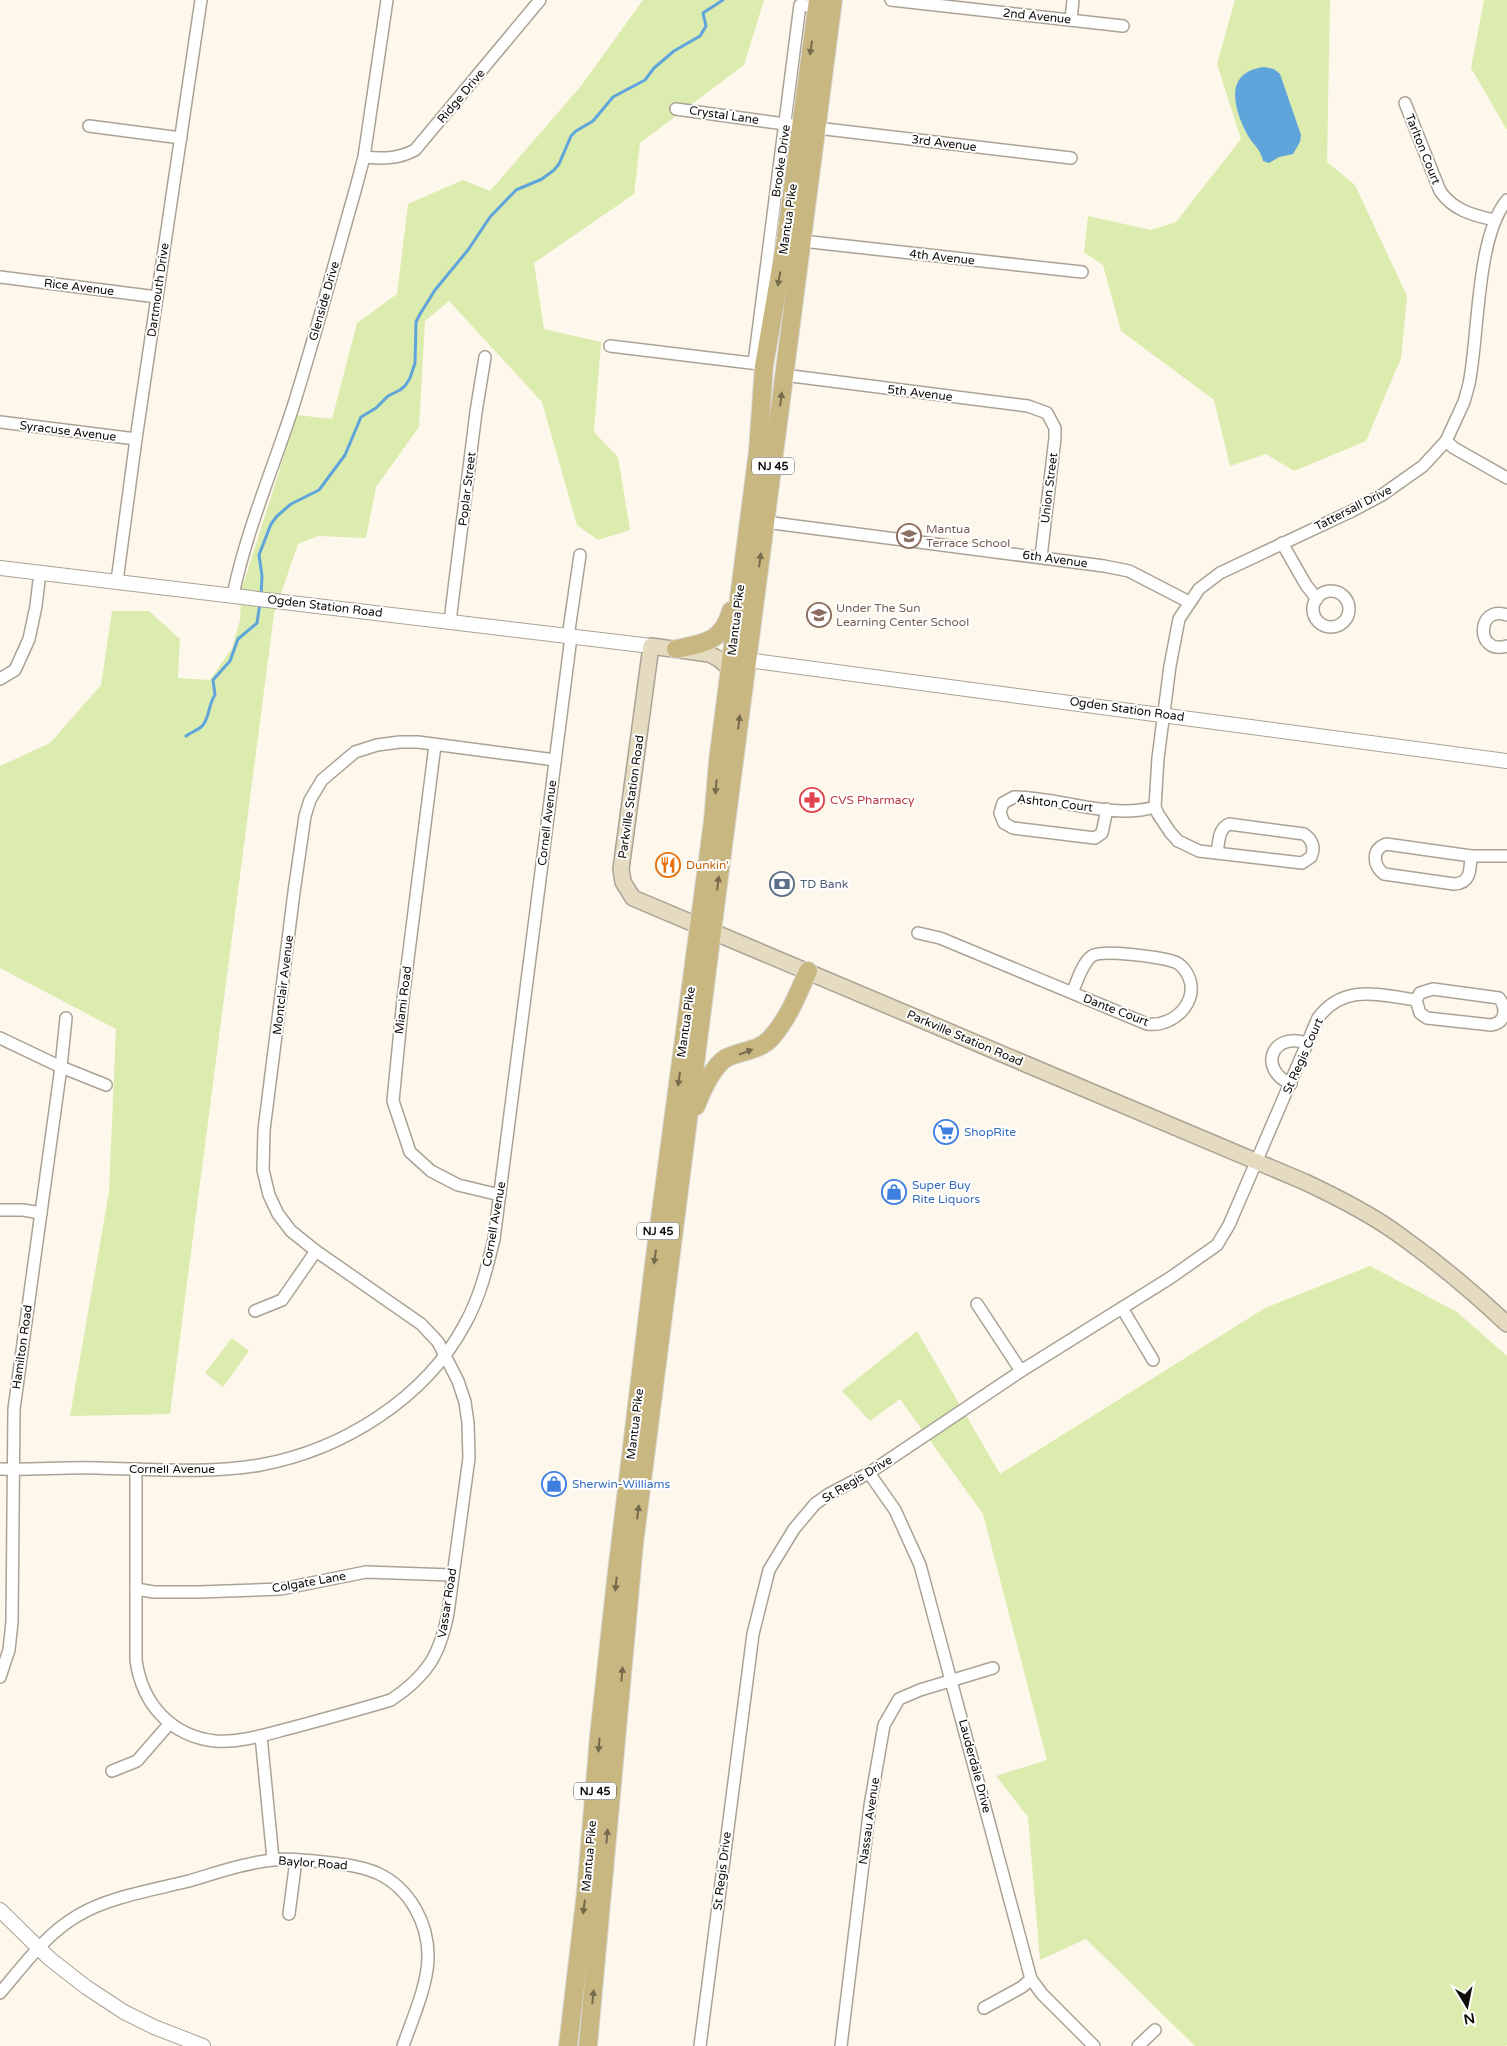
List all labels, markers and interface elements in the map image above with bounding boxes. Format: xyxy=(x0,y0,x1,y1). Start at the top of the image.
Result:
street label: 2nd Avenue xyxy=(1002,5,1072,27)
one-way arrow xyxy=(807,41,815,57)
street label: Ridge Drive xyxy=(434,66,488,126)
street label: Crystal Lane xyxy=(688,103,760,127)
street label: Tarlton Court xyxy=(1402,112,1444,187)
street label: Brooke Drive xyxy=(769,124,793,198)
street label: 3rd Avenue xyxy=(911,132,978,154)
street label: Mantua Pike xyxy=(776,182,800,255)
street label: Dartmouth Drive xyxy=(144,242,172,338)
street label: 4th Avenue xyxy=(909,247,976,267)
street label: Glenside Drive xyxy=(306,259,342,342)
one-way arrow xyxy=(774,271,782,287)
street label: Rice Avenue xyxy=(43,276,115,298)
street label: 5th Avenue xyxy=(887,382,954,404)
one-way arrow xyxy=(777,391,785,407)
street label: Syracuse Avenue xyxy=(19,418,117,444)
street label: Poplar Street xyxy=(456,451,479,527)
street label: Union Street xyxy=(1038,451,1060,524)
road number: NJ 45 xyxy=(752,458,794,474)
street label: Tattersall Drive xyxy=(1312,482,1394,533)
place label: Mantua Terrace School xyxy=(926,522,1010,550)
school or university icon: Mantua Terrace School xyxy=(896,523,922,549)
street label: 6th Avenue xyxy=(1022,548,1089,571)
one-way arrow xyxy=(756,552,764,568)
street label: Mantua Pike xyxy=(725,583,747,656)
street label: Ogden Station Road xyxy=(267,592,383,620)
place label: Under The Sun Learning Center School xyxy=(836,601,969,629)
school or university icon: Under The Sun Learning Center School xyxy=(806,602,832,628)
street label: Ogden Station Road xyxy=(1069,694,1185,724)
one-way arrow xyxy=(735,713,743,729)
street label: Parkville Station Road xyxy=(615,734,647,860)
street label: Cornell Avenue xyxy=(535,779,559,867)
one-way arrow xyxy=(711,779,719,795)
pharmacy icon: CVS Pharmacy xyxy=(799,787,825,813)
street label: Ashton Court xyxy=(1016,791,1094,815)
place label: CVS Pharmacy xyxy=(830,793,915,807)
restaurant icon: Dunkin' xyxy=(655,852,681,878)
place label: Dunkin' xyxy=(686,858,729,872)
bank icon: TD Bank xyxy=(769,871,795,897)
one-way arrow xyxy=(714,874,722,890)
place label: TD Bank xyxy=(800,877,849,891)
street label: Montclair Avenue xyxy=(270,934,296,1036)
street label: Miami Road xyxy=(392,965,414,1035)
street label: Mantua Pike xyxy=(674,985,698,1058)
street label: Dante Court xyxy=(1081,991,1151,1029)
street label: Parkville Station Road xyxy=(905,1007,1025,1069)
street label: St Regis Court xyxy=(1280,1016,1326,1096)
one-way arrow xyxy=(739,1048,754,1056)
one-way arrow xyxy=(675,1071,683,1087)
supermarket icon: ShopRite xyxy=(933,1119,959,1145)
place label: ShopRite xyxy=(964,1125,1016,1139)
place label: Super Buy Rite Liquors xyxy=(912,1178,981,1206)
shop icon: Super Buy Rite Liquors xyxy=(881,1179,907,1205)
street label: Cornell Avenue xyxy=(480,1180,508,1268)
road number: NJ 45 xyxy=(637,1222,679,1240)
one-way arrow xyxy=(651,1250,659,1266)
street label: Hamilton Road xyxy=(9,1304,35,1390)
street label: Mantua Pike xyxy=(624,1387,646,1460)
street label: St Regis Drive xyxy=(819,1453,895,1505)
street label: Cornell Avenue xyxy=(129,1462,215,1476)
shop icon: Sherwin-Williams xyxy=(541,1471,567,1497)
place label: Sherwin-Williams xyxy=(572,1477,670,1491)
one-way arrow xyxy=(634,1504,642,1520)
street label: Vassar Road xyxy=(435,1567,459,1639)
street label: Colgate Lane xyxy=(271,1569,347,1595)
one-way arrow xyxy=(612,1576,620,1592)
one-way arrow xyxy=(618,1666,626,1682)
street label: Lauderdale Drive xyxy=(956,1718,994,1815)
one-way arrow xyxy=(594,1737,602,1753)
street label: Nassau Avenue xyxy=(856,1776,882,1866)
road number: NJ 45 xyxy=(574,1782,616,1800)
street label: Mantua Pike xyxy=(579,1820,599,1892)
one-way arrow xyxy=(604,1827,612,1843)
street label: St Regis Drive xyxy=(710,1831,734,1911)
street label: Baylor Road xyxy=(278,1854,348,1872)
one-way arrow xyxy=(580,1899,588,1915)
north arrow xyxy=(1442,1981,1492,2031)
one-way arrow xyxy=(589,1989,597,2005)
text: N xyxy=(1462,2009,1476,2028)

